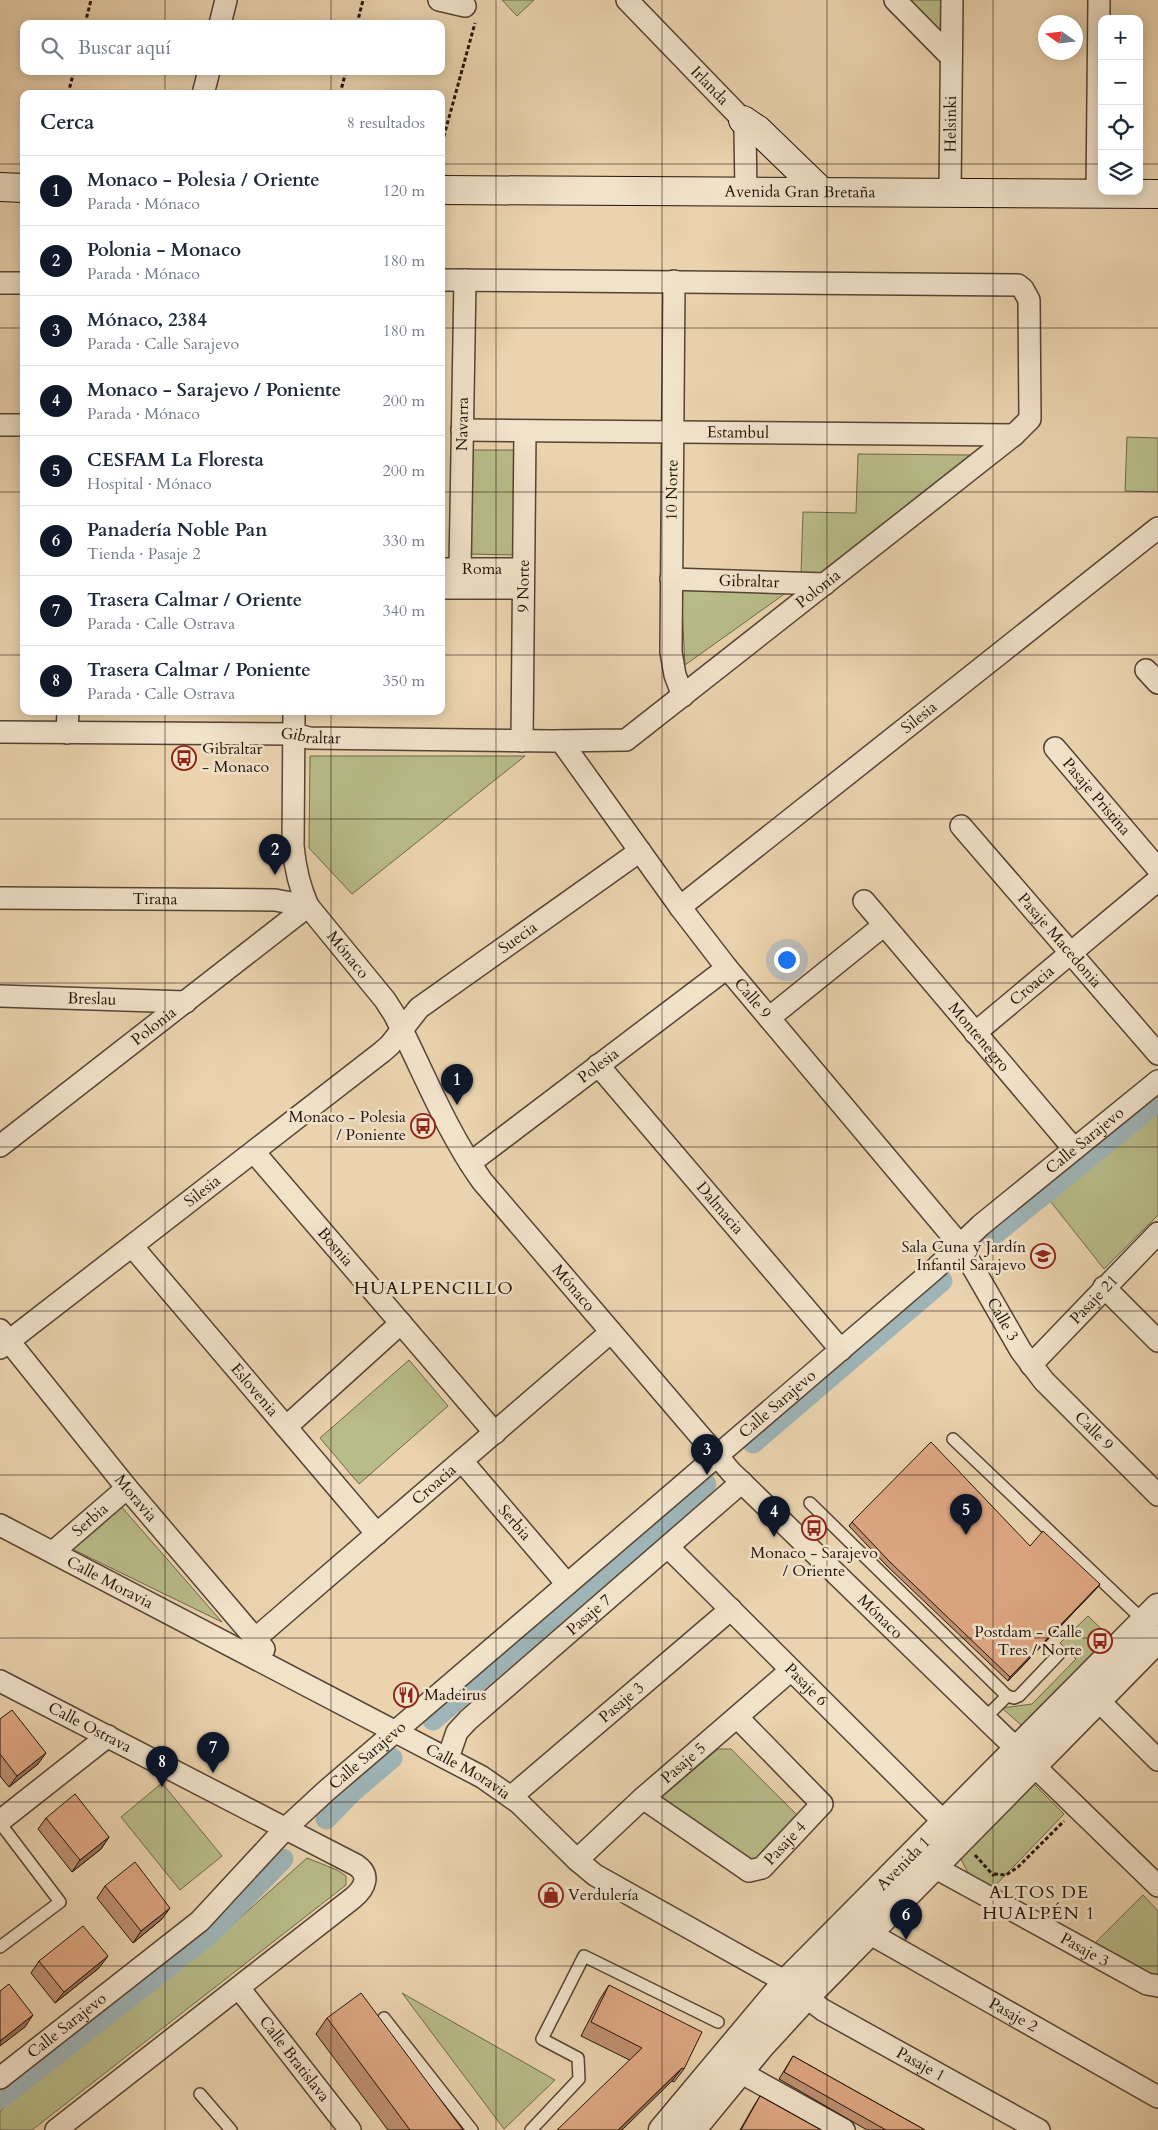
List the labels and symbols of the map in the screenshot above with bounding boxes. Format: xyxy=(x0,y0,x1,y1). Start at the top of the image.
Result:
north arrow xyxy=(1038,15,1083,60)
street label: Irlanda xyxy=(686,61,734,110)
street label: Helsinki xyxy=(939,95,962,152)
street label: Avenida Gran Bretaña xyxy=(724,181,876,203)
street label: Navarra xyxy=(451,397,474,451)
street label: Estambul xyxy=(707,421,769,444)
street label: 10 Norte xyxy=(660,459,684,521)
street label: Roma xyxy=(462,558,502,580)
street label: 9 Norte xyxy=(512,559,535,613)
street label: Polonia xyxy=(791,564,845,613)
street label: Gibraltar xyxy=(718,570,780,594)
street label: Silesia xyxy=(896,696,942,739)
street label: Gibraltar xyxy=(281,723,341,749)
place label: Gibraltar - Monaco xyxy=(202,738,269,778)
bus stop icon: Gibraltar - Monaco xyxy=(171,745,197,771)
street label: Pasaje Pristina xyxy=(1057,753,1136,840)
pin: 2 xyxy=(259,834,291,875)
street label: Tirana xyxy=(132,888,178,910)
street label: Pasaje Macedonia xyxy=(1012,888,1107,993)
street label: Suecia xyxy=(494,916,542,959)
street label: Mónaco xyxy=(322,926,374,983)
your location xyxy=(774,947,800,973)
street label: Croacia xyxy=(1005,960,1059,1011)
street label: Calle 9 xyxy=(729,973,776,1024)
street label: Breslau xyxy=(67,987,117,1011)
street label: Montenegro xyxy=(943,997,1015,1077)
street label: Polonia xyxy=(127,1002,181,1051)
street label: Polesia xyxy=(573,1043,623,1088)
pin: 1 xyxy=(441,1064,473,1105)
street label: Calle Sarajevo xyxy=(1041,1102,1129,1179)
place label: Monaco - Polesia / Poniente xyxy=(288,1106,406,1146)
bus stop icon: Monaco - Polesia / Poniente xyxy=(410,1113,436,1139)
street label: Silesia xyxy=(180,1170,225,1212)
street label: Dalmacia xyxy=(691,1177,749,1239)
street label: Bosnia xyxy=(312,1222,359,1271)
place label: Sala Cuna y Jardín Infantil Sarajevo xyxy=(901,1236,1026,1276)
school or university icon: Sala Cuna y Jardín Infantil Sarajevo xyxy=(1030,1243,1056,1269)
street label: Mónaco xyxy=(547,1260,600,1316)
street label: Pasaje 21 xyxy=(1065,1270,1123,1329)
district label: HUALPENCILLO xyxy=(354,1276,514,1301)
street label: Calle 3 xyxy=(982,1293,1024,1345)
street label: Eslovenia xyxy=(225,1359,284,1421)
street label: Calle Sarajevo xyxy=(734,1364,821,1443)
street label: Calle 9 xyxy=(1070,1407,1118,1455)
pin: 3 xyxy=(691,1434,723,1475)
street label: Croacia xyxy=(407,1459,461,1510)
street label: Moravia xyxy=(109,1470,162,1527)
pin: 5 xyxy=(950,1494,982,1535)
pin: 4 xyxy=(758,1496,790,1537)
street label: Serbia xyxy=(67,1498,113,1542)
street label: Serbia xyxy=(493,1500,536,1545)
bus stop icon: Monaco - Sarajevo / Oriente xyxy=(801,1515,827,1541)
place label: Monaco - Sarajevo / Oriente xyxy=(750,1542,878,1582)
street label: Calle Moravia xyxy=(63,1551,157,1614)
street label: Pasaje 7 xyxy=(562,1589,616,1641)
street label: Mónaco xyxy=(852,1589,908,1644)
place label: Postdam - Calle Tres / Norte xyxy=(974,1621,1082,1661)
bus stop icon: Postdam - Calle Tres / Norte xyxy=(1087,1628,1113,1654)
street label: Pasaje 6 xyxy=(780,1658,833,1711)
street label: Pasaje 3 xyxy=(594,1677,649,1728)
restaurant icon: Madeirus xyxy=(393,1682,419,1708)
place label: Madeirus xyxy=(424,1684,486,1706)
street label: Calle Ostrava xyxy=(44,1697,135,1758)
street label: Calle Sarajevo xyxy=(324,1716,411,1795)
pin: 7 xyxy=(197,1732,229,1773)
street label: Pasaje 5 xyxy=(656,1737,711,1789)
street label: Calle Moravia xyxy=(422,1738,515,1805)
pin: 8 xyxy=(146,1746,178,1787)
street label: Pasaje 4 xyxy=(759,1816,811,1870)
street label: Avenida 1 xyxy=(872,1832,935,1895)
district label: ALTOS DE HUALPÉN 1 xyxy=(982,1880,1096,1926)
shop icon: Verdulería xyxy=(538,1882,564,1908)
place label: Verdulería xyxy=(568,1884,639,1906)
pin: 6 xyxy=(890,1899,922,1940)
street label: Pasaje 3 xyxy=(1056,1927,1113,1972)
street label: Calle Sarajevo xyxy=(23,1987,111,2064)
street label: Pasaje 2 xyxy=(985,1992,1042,2038)
street label: Calle Bratislava xyxy=(254,2011,335,2106)
street label: Pasaje 1 xyxy=(892,2042,949,2087)

